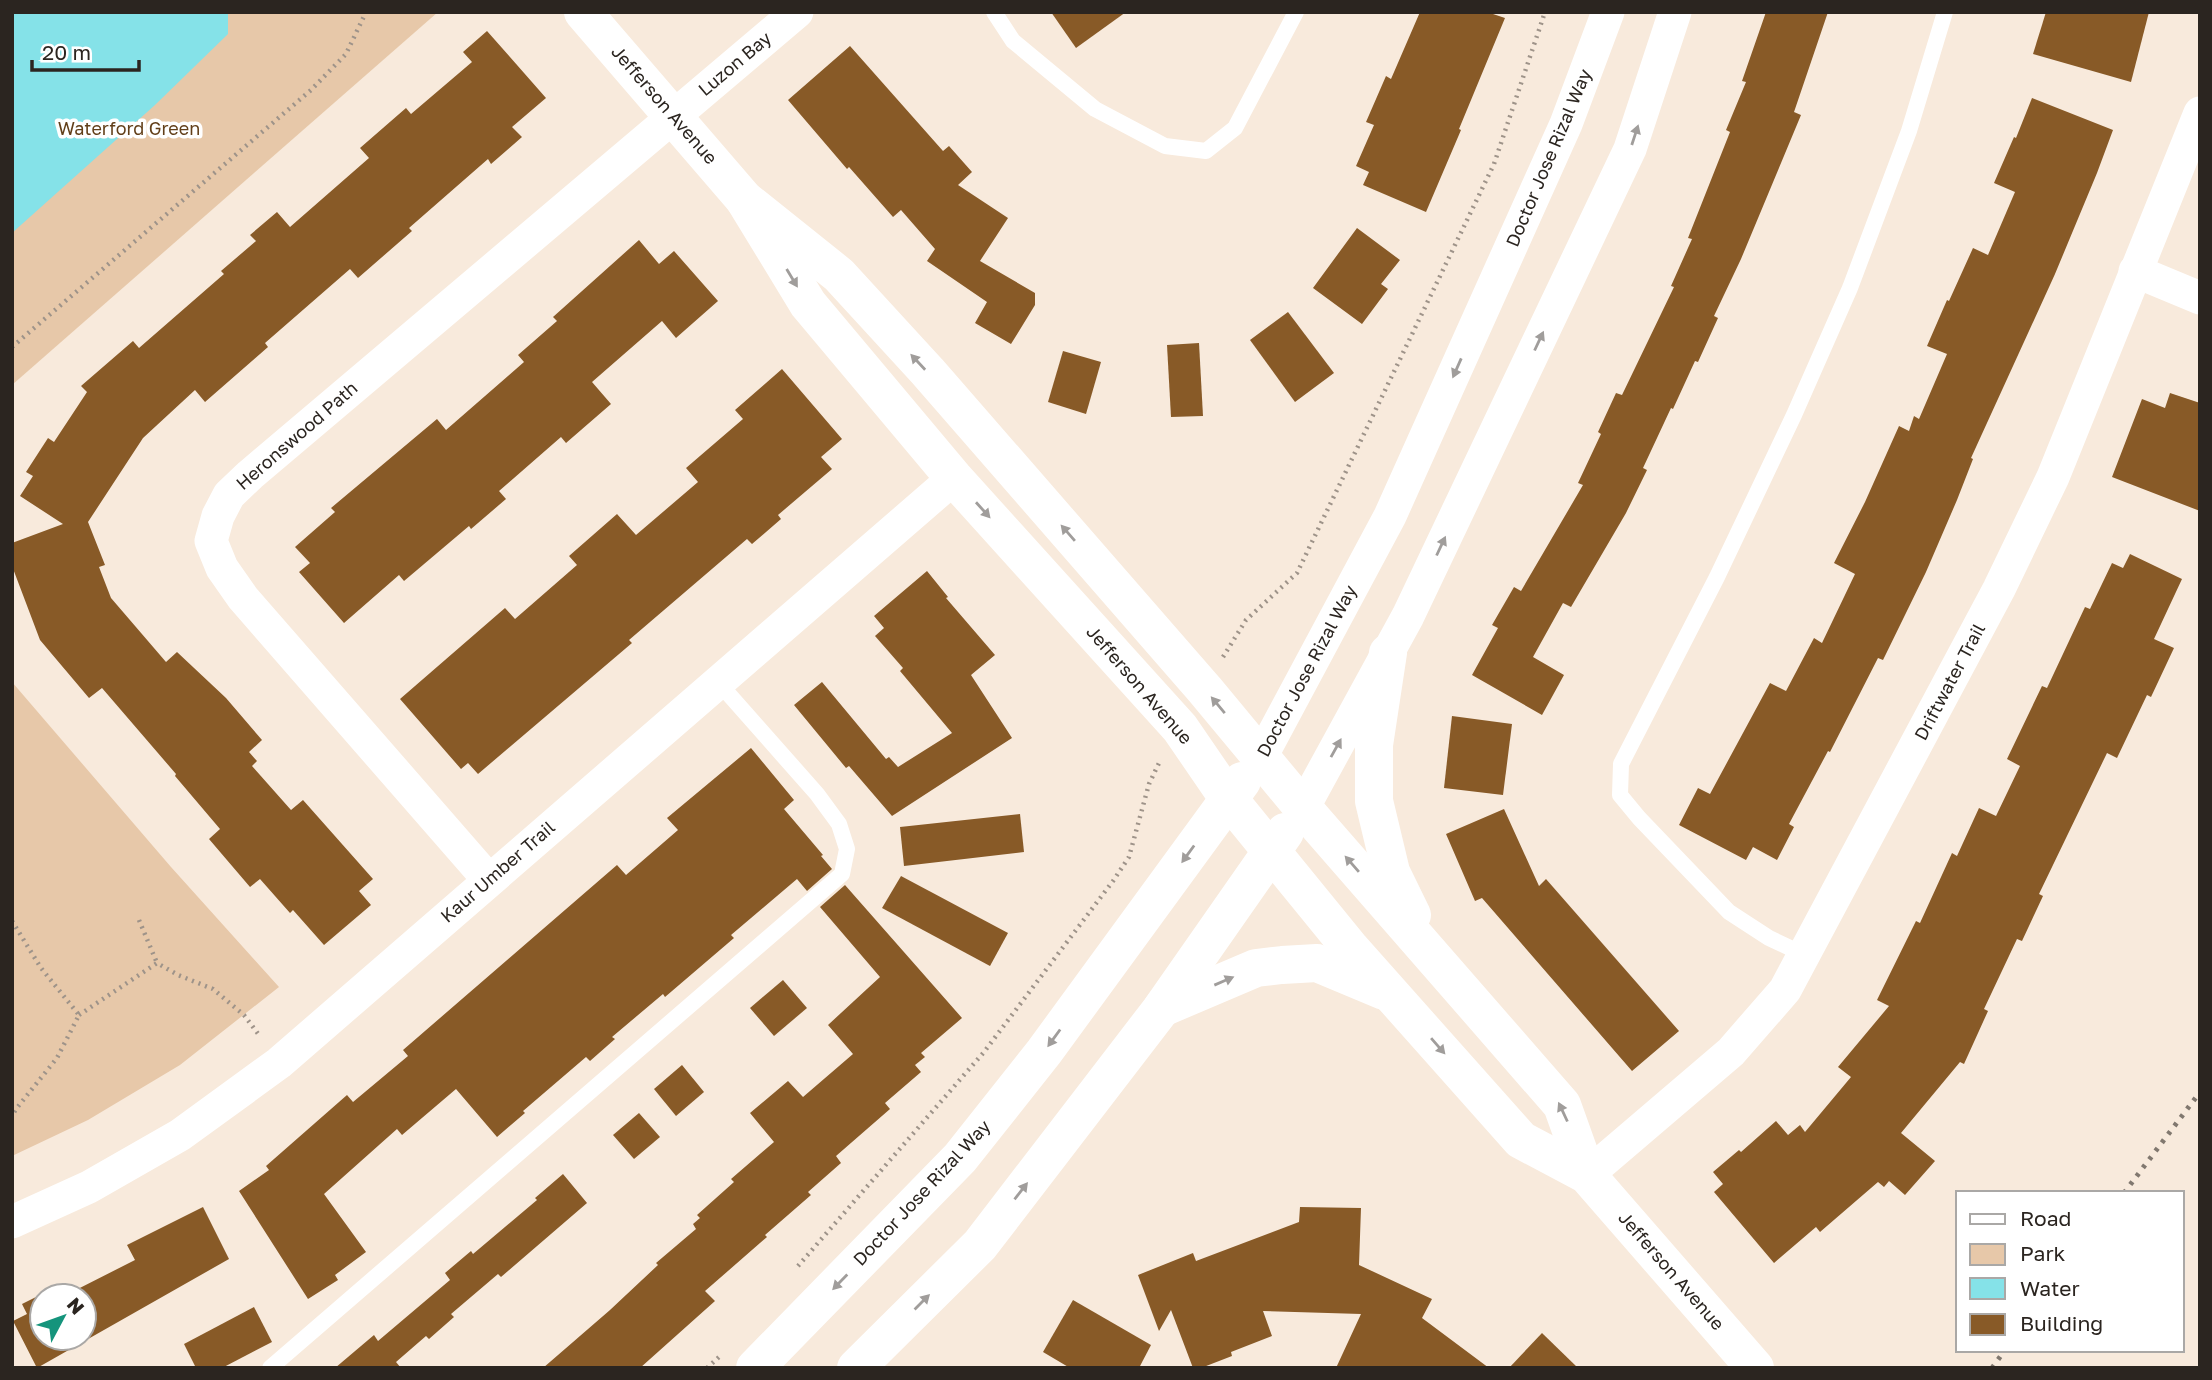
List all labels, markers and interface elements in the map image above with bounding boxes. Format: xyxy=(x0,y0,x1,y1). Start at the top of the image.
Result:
street label: Luzon Bay xyxy=(693,26,775,100)
scale bar xyxy=(32,28,138,72)
text: 20 m xyxy=(42,39,91,65)
street label: Jefferson Avenue xyxy=(607,40,722,168)
street label: Doctor Jose Rizal Way xyxy=(1501,65,1596,250)
park label: Waterford Green xyxy=(58,117,200,139)
one-way arrow xyxy=(1630,124,1641,145)
one-way arrow xyxy=(786,269,799,288)
one-way arrow xyxy=(1533,331,1544,351)
one-way arrow xyxy=(911,354,927,371)
one-way arrow xyxy=(1451,358,1463,378)
street label: Heronswood Path xyxy=(231,376,362,494)
one-way arrow xyxy=(975,501,991,518)
one-way arrow xyxy=(1061,525,1076,542)
one-way arrow xyxy=(1435,536,1447,556)
street label: Doctor Jose Rizal Way xyxy=(1252,581,1361,760)
street label: Driftwater Trail xyxy=(1909,619,1989,744)
street label: Jefferson Avenue xyxy=(1082,620,1197,748)
one-way arrow xyxy=(1211,696,1226,713)
one-way arrow xyxy=(1330,738,1342,758)
street label: Kaur Umber Trail xyxy=(436,816,559,927)
one-way arrow xyxy=(1181,845,1195,863)
one-way arrow xyxy=(1344,855,1360,873)
one-way arrow xyxy=(1214,975,1235,986)
one-way arrow xyxy=(1048,1029,1062,1047)
one-way arrow xyxy=(1430,1037,1446,1054)
one-way arrow xyxy=(1557,1101,1569,1122)
street label: Doctor Jose Rizal Way xyxy=(848,1115,994,1270)
one-way arrow xyxy=(1014,1182,1028,1200)
legend xyxy=(1956,1191,2184,1352)
text: Road xyxy=(2020,1205,2071,1231)
street label: Jefferson Avenue xyxy=(1614,1206,1729,1334)
text: Park xyxy=(2020,1240,2066,1266)
one-way arrow xyxy=(832,1273,848,1290)
text: Water xyxy=(2020,1275,2080,1301)
north arrow xyxy=(28,1282,98,1352)
text: N xyxy=(63,1293,90,1319)
one-way arrow xyxy=(913,1295,930,1311)
text: Building xyxy=(2020,1310,2103,1336)

